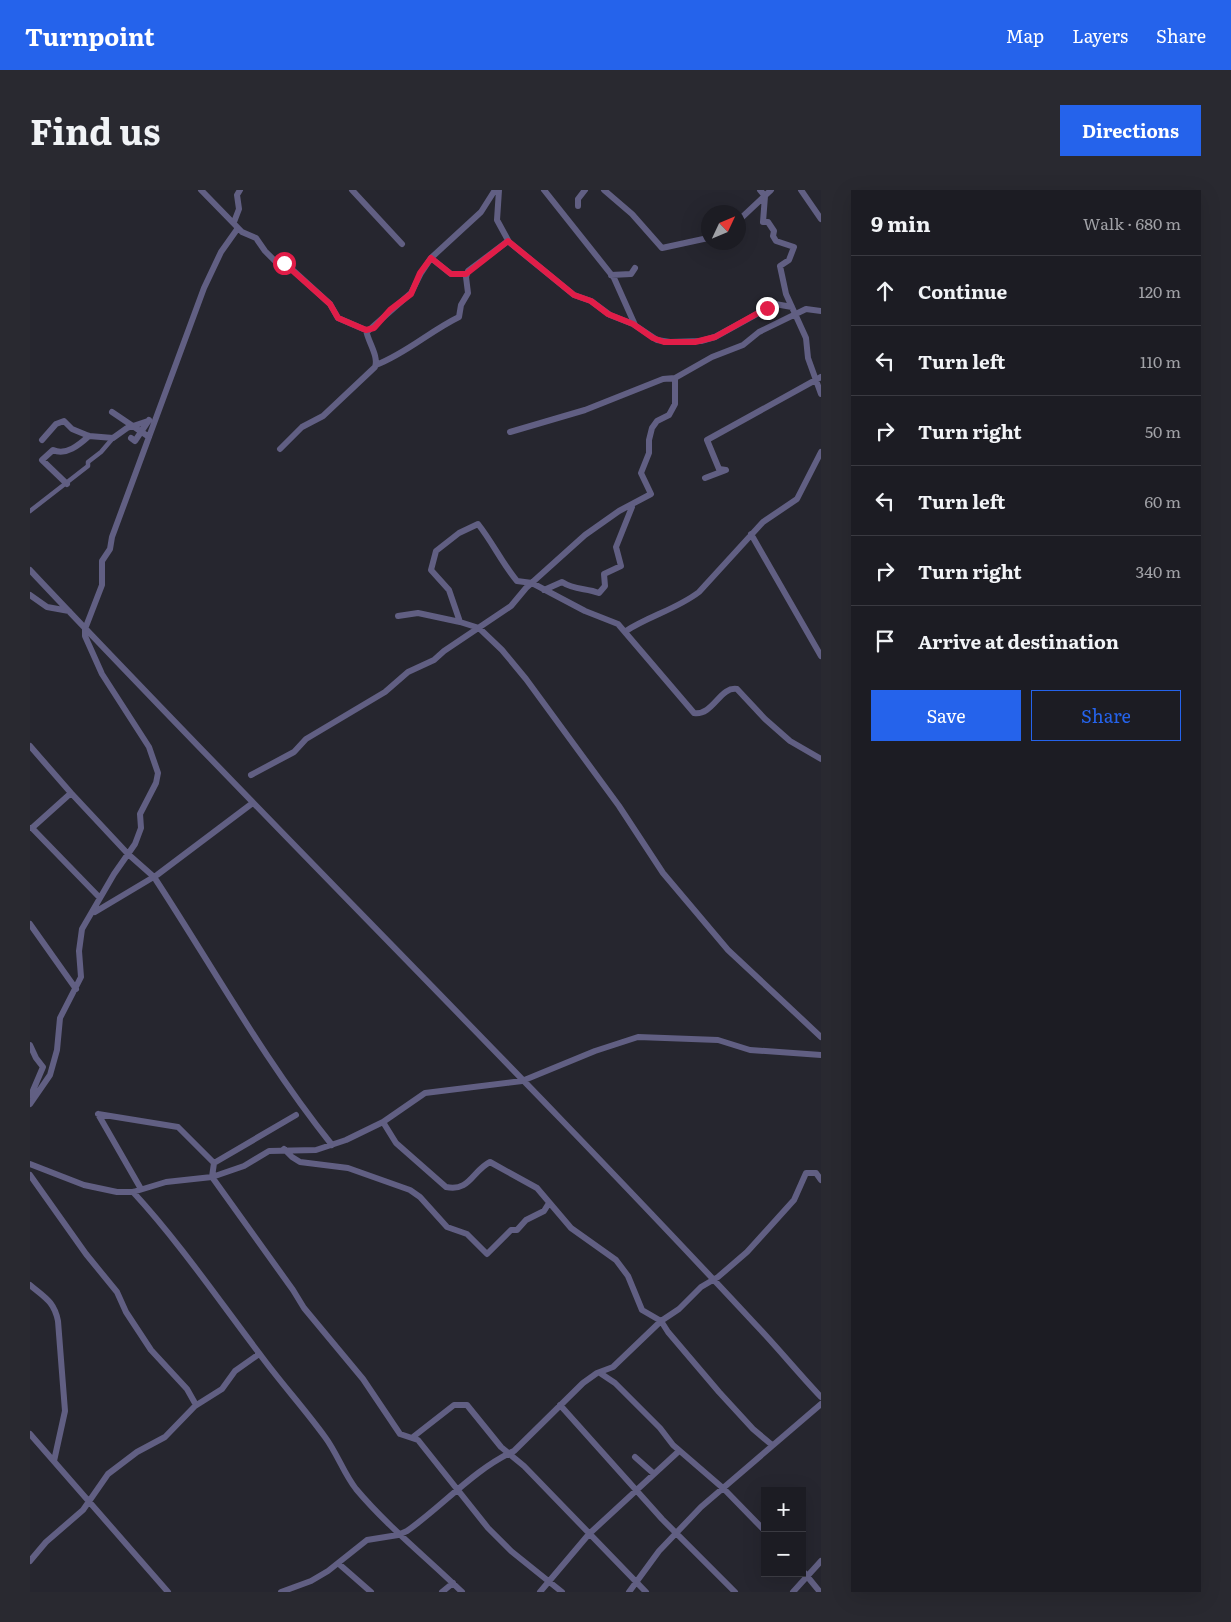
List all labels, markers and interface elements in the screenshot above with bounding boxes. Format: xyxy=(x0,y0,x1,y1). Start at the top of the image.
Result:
text: Turnpoint xyxy=(25,18,155,53)
text: Map xyxy=(1006,22,1044,49)
text: Layers xyxy=(1072,22,1128,49)
text: Share xyxy=(1156,22,1206,49)
text: Find us xyxy=(30,104,160,156)
button: Directions xyxy=(1060,105,1201,156)
north arrow xyxy=(701,205,746,250)
text: 9 min xyxy=(871,207,931,238)
text: Walk · 680 m xyxy=(1083,211,1181,235)
route start xyxy=(273,252,296,275)
icon: ahead xyxy=(871,277,899,305)
text: Continue xyxy=(918,277,1007,305)
text: 120 m xyxy=(1138,279,1181,303)
route end xyxy=(756,297,779,320)
icon: left xyxy=(871,347,899,375)
text: Turn left xyxy=(918,347,1005,375)
text: 110 m xyxy=(1140,349,1181,373)
icon: right xyxy=(871,417,899,445)
text: Turn right xyxy=(918,417,1022,445)
text: 50 m xyxy=(1145,419,1181,443)
icon: left xyxy=(871,487,899,515)
text: Turn left xyxy=(918,487,1005,515)
text: 60 m xyxy=(1144,489,1181,513)
icon: right xyxy=(871,557,899,585)
text: Turn right xyxy=(918,557,1022,585)
text: 340 m xyxy=(1136,559,1181,583)
icon: arrive xyxy=(871,627,899,655)
text: Arrive at destination xyxy=(918,627,1119,655)
button: Save xyxy=(871,690,1021,741)
button: Share xyxy=(1031,690,1181,741)
map controls xyxy=(761,1487,806,1577)
button: + xyxy=(761,1487,806,1532)
button: − xyxy=(761,1532,806,1577)

